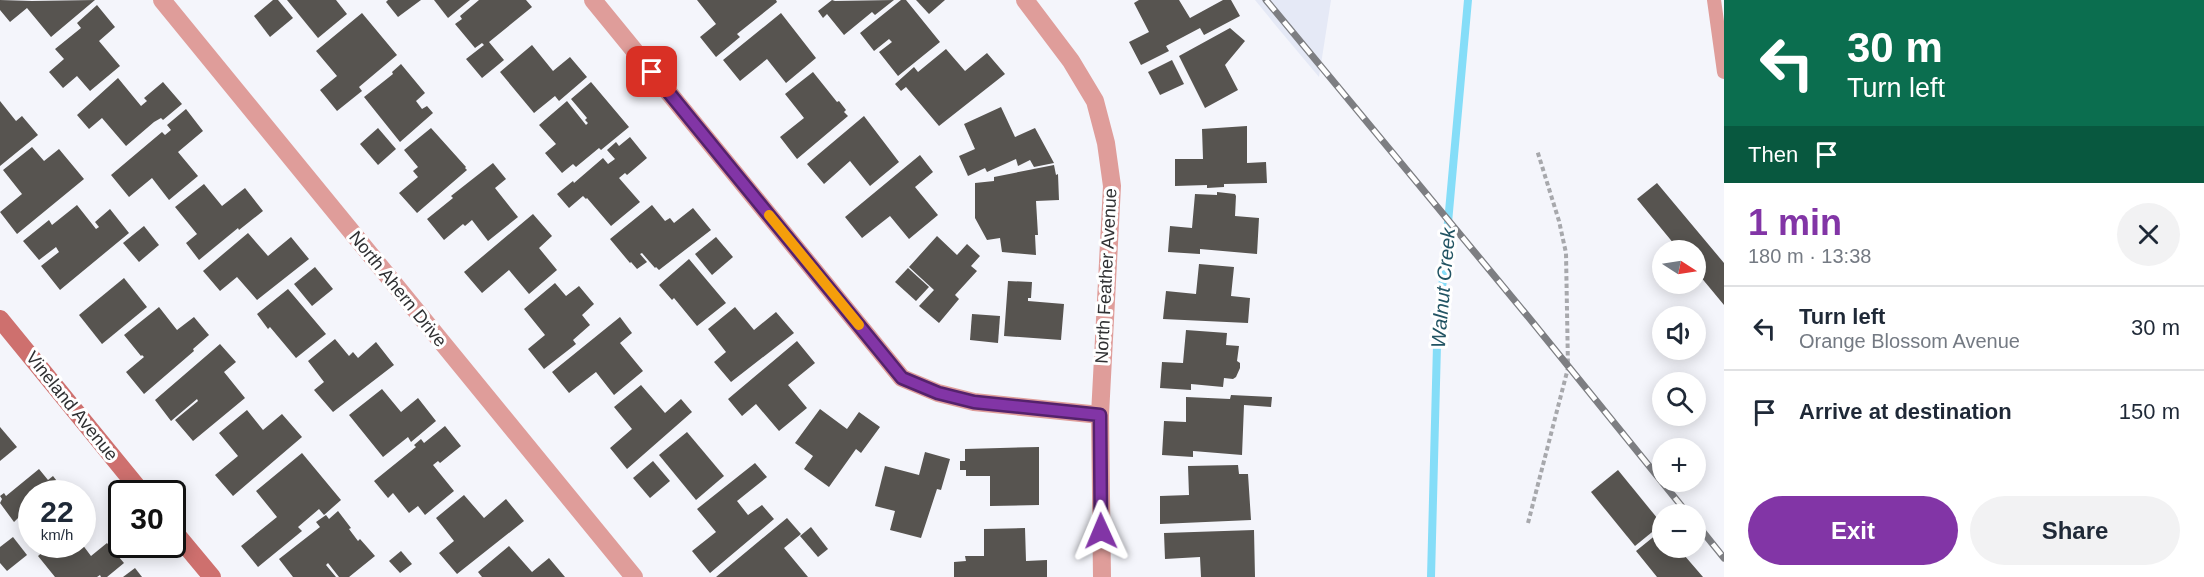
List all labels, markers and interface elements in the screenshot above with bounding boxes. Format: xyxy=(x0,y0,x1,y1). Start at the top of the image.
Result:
icon: left xyxy=(1748,24,1826,102)
text: 30 m xyxy=(1847,24,1943,71)
pin xyxy=(626,46,677,97)
icon: arrive xyxy=(635,55,668,88)
text: Turn left xyxy=(1847,73,1945,103)
icon: arrive xyxy=(1810,138,1843,171)
text: Then xyxy=(1748,142,1798,167)
street label: North Feather Avenue xyxy=(1091,188,1121,364)
text: 1 min xyxy=(1748,202,1842,243)
button: close xyxy=(2117,203,2180,266)
water label: Walnut Creek xyxy=(1427,226,1459,349)
street label: North Ahern Drive xyxy=(345,227,451,351)
north arrow xyxy=(1652,240,1706,294)
map controls xyxy=(1652,240,1706,558)
text: 180 m · 13:38 xyxy=(1748,245,1871,267)
text: Turn left xyxy=(1799,304,1885,329)
button: sound xyxy=(1652,306,1706,360)
icon: left xyxy=(1748,312,1781,345)
text: 30 m xyxy=(2131,315,2180,340)
text: Orange Blossom Avenue xyxy=(1799,330,2020,352)
street label: Vineland Avenue xyxy=(22,347,122,465)
button: search xyxy=(1652,372,1706,426)
icon: arrive xyxy=(1748,396,1781,429)
text: Arrive at destination xyxy=(1799,399,2012,424)
text: 150 m xyxy=(2119,399,2180,424)
button: + xyxy=(1652,438,1706,492)
speed limit sign: 30 xyxy=(108,480,186,558)
text: 22 xyxy=(40,495,74,528)
button: Exit xyxy=(1748,496,1958,565)
button: Share xyxy=(1970,496,2180,565)
position arrow xyxy=(1069,499,1133,563)
button: − xyxy=(1652,504,1706,558)
text: km/h xyxy=(41,526,73,543)

